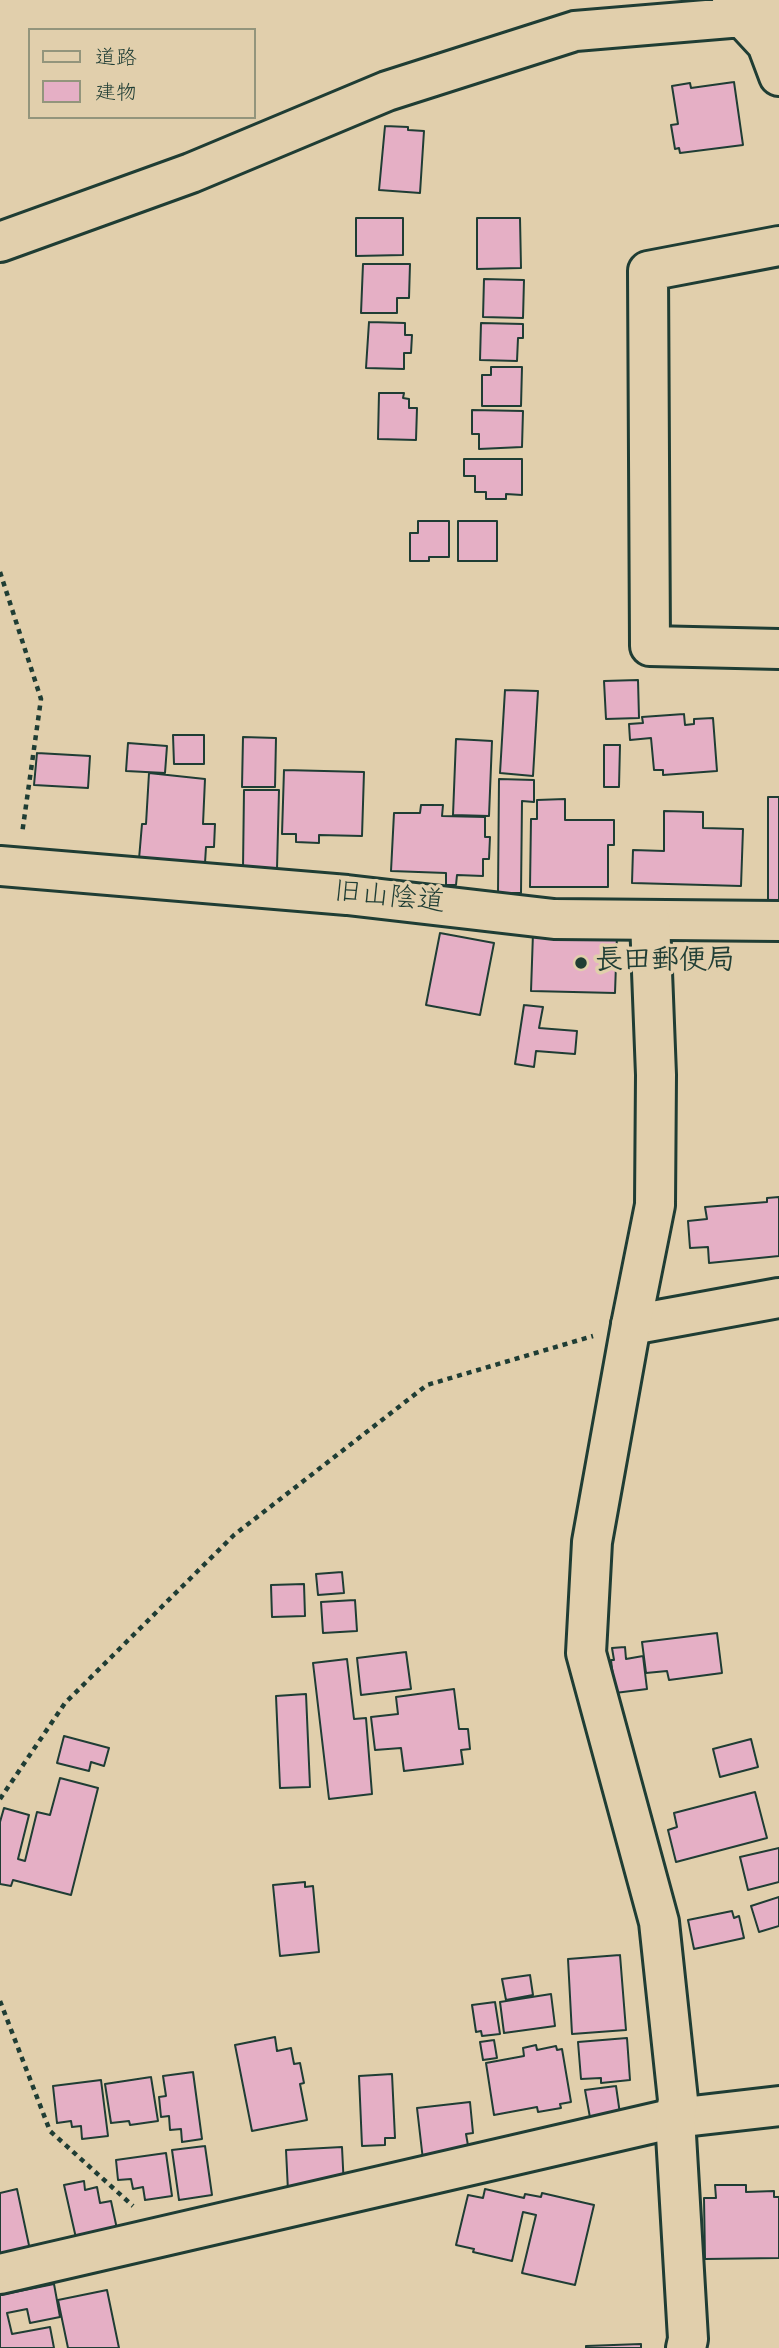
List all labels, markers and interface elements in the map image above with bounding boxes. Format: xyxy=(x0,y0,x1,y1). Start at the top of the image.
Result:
legend xyxy=(28,28,256,119)
text: 道路 xyxy=(95,44,137,74)
text: 建物 xyxy=(95,79,137,109)
street label: 旧山陰道 xyxy=(332,877,446,923)
place label: 長田郵便局 xyxy=(595,946,735,980)
marker: 長田郵便局 xyxy=(573,955,589,971)

